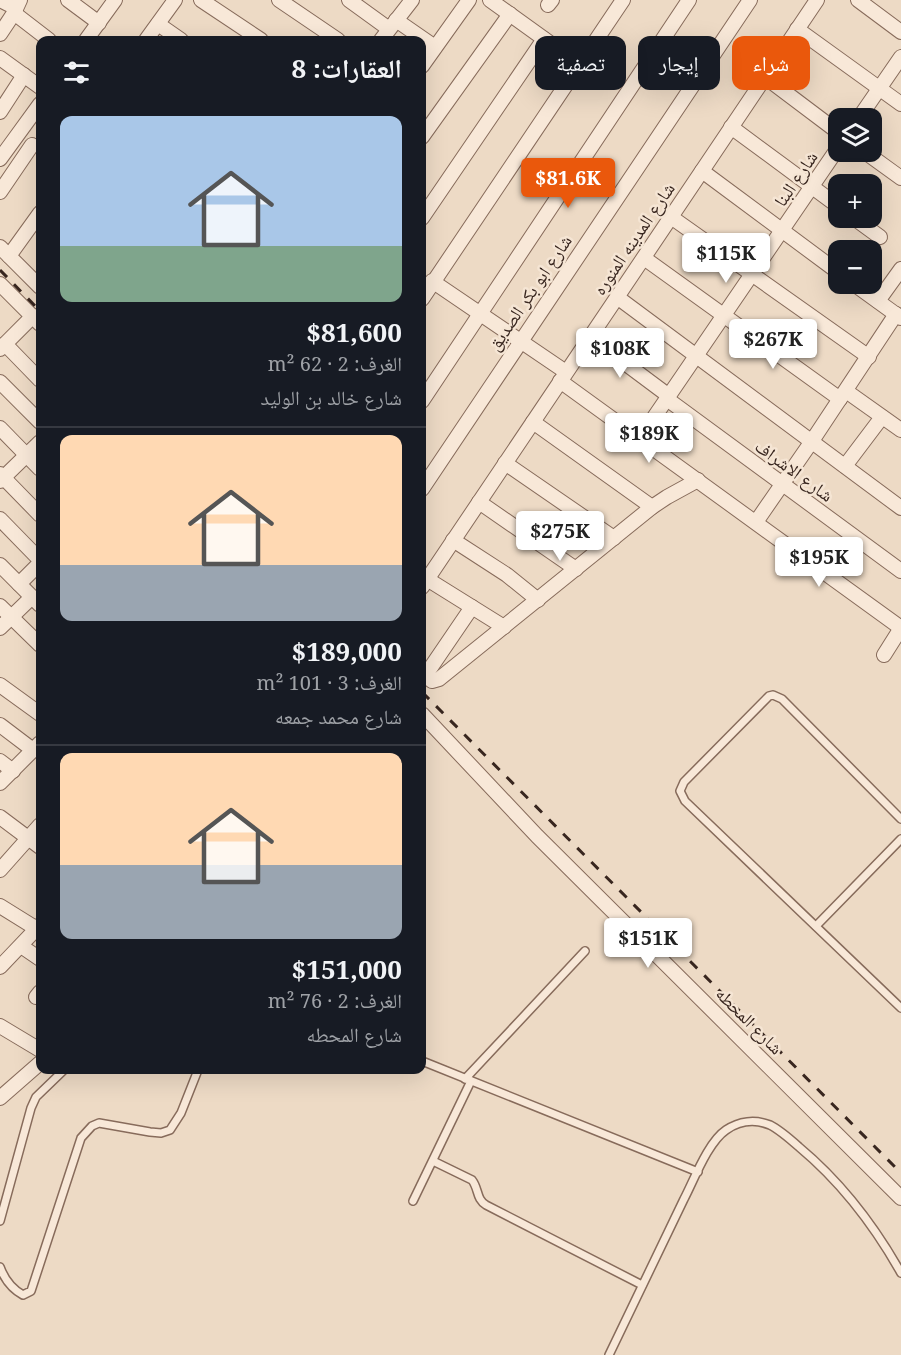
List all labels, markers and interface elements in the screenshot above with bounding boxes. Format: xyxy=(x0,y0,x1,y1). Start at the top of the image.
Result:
chip: تصفية xyxy=(535,36,626,90)
chip: إيجار xyxy=(638,36,720,90)
chip: شراء xyxy=(732,36,810,90)
text: العقارات: 8 xyxy=(292,50,402,86)
icon: filters xyxy=(60,56,93,89)
map controls xyxy=(828,108,882,294)
button: layers xyxy=(828,108,882,162)
street label: شارع البنا xyxy=(768,146,822,211)
icon: home xyxy=(177,155,285,263)
pin: $81.6K xyxy=(519,158,617,209)
text: $81.6K xyxy=(535,164,601,191)
button: + xyxy=(828,174,882,228)
street label: شارع المدينه المنوره xyxy=(587,178,680,299)
street label: شارع ابو بكر الصديق xyxy=(482,230,577,355)
pin: $115K xyxy=(684,233,768,284)
text: $115K xyxy=(696,239,756,266)
button: − xyxy=(828,240,882,294)
text: $81,600 xyxy=(306,314,402,350)
pin: $267K xyxy=(731,319,815,370)
text: $267K xyxy=(743,325,803,352)
pin: $108K xyxy=(578,328,662,379)
text: $108K xyxy=(590,334,650,361)
text: الغرف: 2 · 62 m² xyxy=(268,350,402,377)
text: شارع خالد بن الوليد xyxy=(260,384,402,411)
pin: $189K xyxy=(607,413,691,464)
text: $189K xyxy=(619,419,679,446)
street label: شارع الاشراف xyxy=(751,434,839,507)
icon: home xyxy=(177,474,285,582)
pin: $275K xyxy=(518,511,602,562)
text: $275K xyxy=(530,517,590,544)
pin: $195K xyxy=(777,537,861,588)
text: $195K xyxy=(789,543,849,570)
text: $189,000 xyxy=(292,633,402,669)
text: الغرف: 3 · 101 m² xyxy=(257,669,402,696)
text: شارع محمد جمعه xyxy=(275,703,402,730)
icon: home xyxy=(177,792,285,900)
pin: $151K xyxy=(606,918,690,969)
text: $151K xyxy=(618,924,678,951)
text: $151,000 xyxy=(292,951,402,987)
street label: شارع المحطه xyxy=(711,981,789,1059)
text: الغرف: 2 · 76 m² xyxy=(268,987,402,1014)
text: شارع المحطه xyxy=(307,1021,402,1048)

